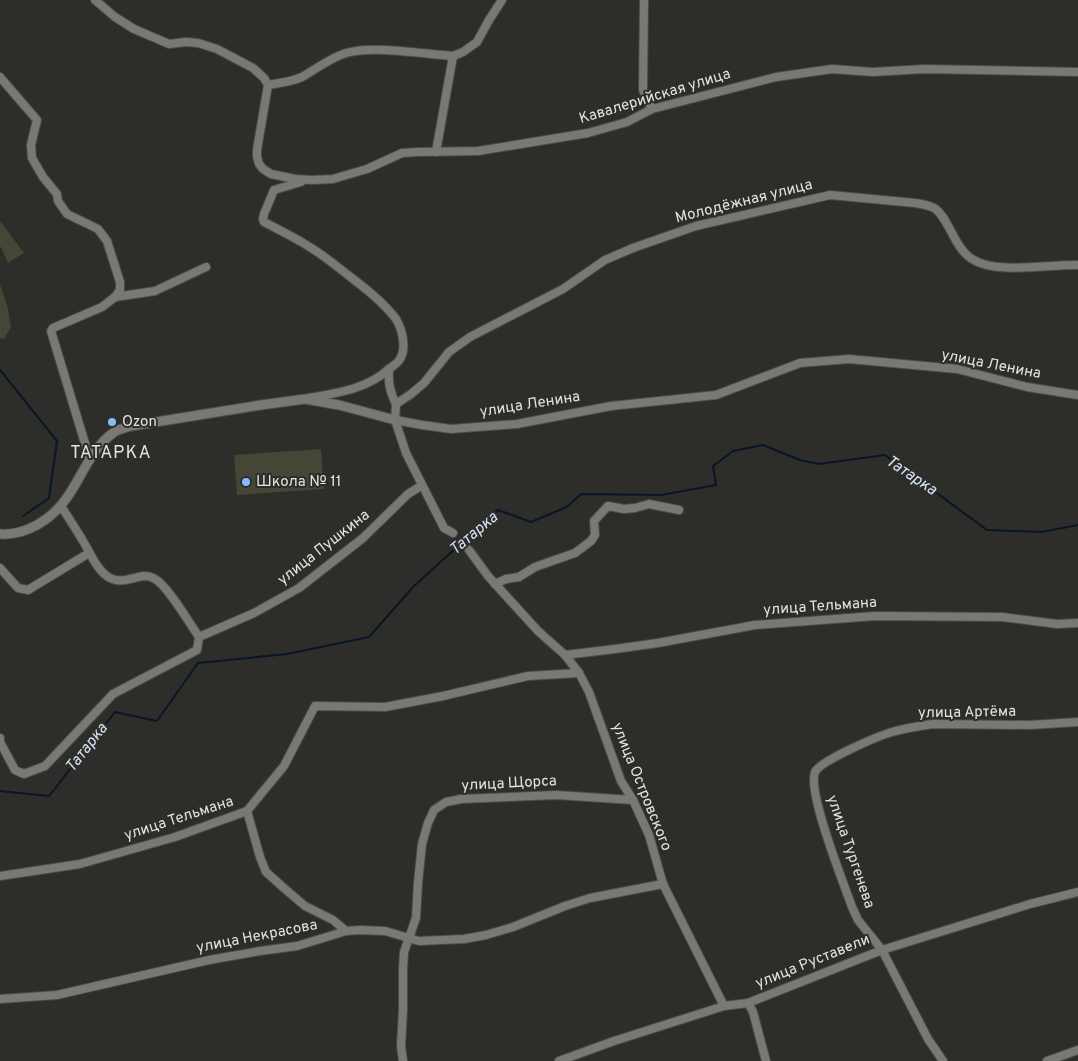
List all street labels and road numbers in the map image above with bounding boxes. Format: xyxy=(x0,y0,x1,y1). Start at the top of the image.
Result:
street label: Кавалерийская улица xyxy=(577,65,733,129)
street label: Молодёжная улица xyxy=(673,176,815,228)
street label: улица Ленина xyxy=(940,346,1042,384)
street label: улица Ленина xyxy=(479,388,581,422)
street label: улица Пушкина xyxy=(274,506,374,590)
street label: улица Тельмана xyxy=(763,594,877,620)
street label: улица Артёма xyxy=(918,703,1016,723)
street label: улица Островского xyxy=(607,720,675,854)
street label: улица Щорса xyxy=(461,772,557,796)
street label: улица Тельмана xyxy=(122,792,236,846)
street label: улица Тургенева xyxy=(822,793,878,911)
street label: улица Некрасова xyxy=(195,916,319,958)
street label: улица Руставели xyxy=(753,930,873,994)

